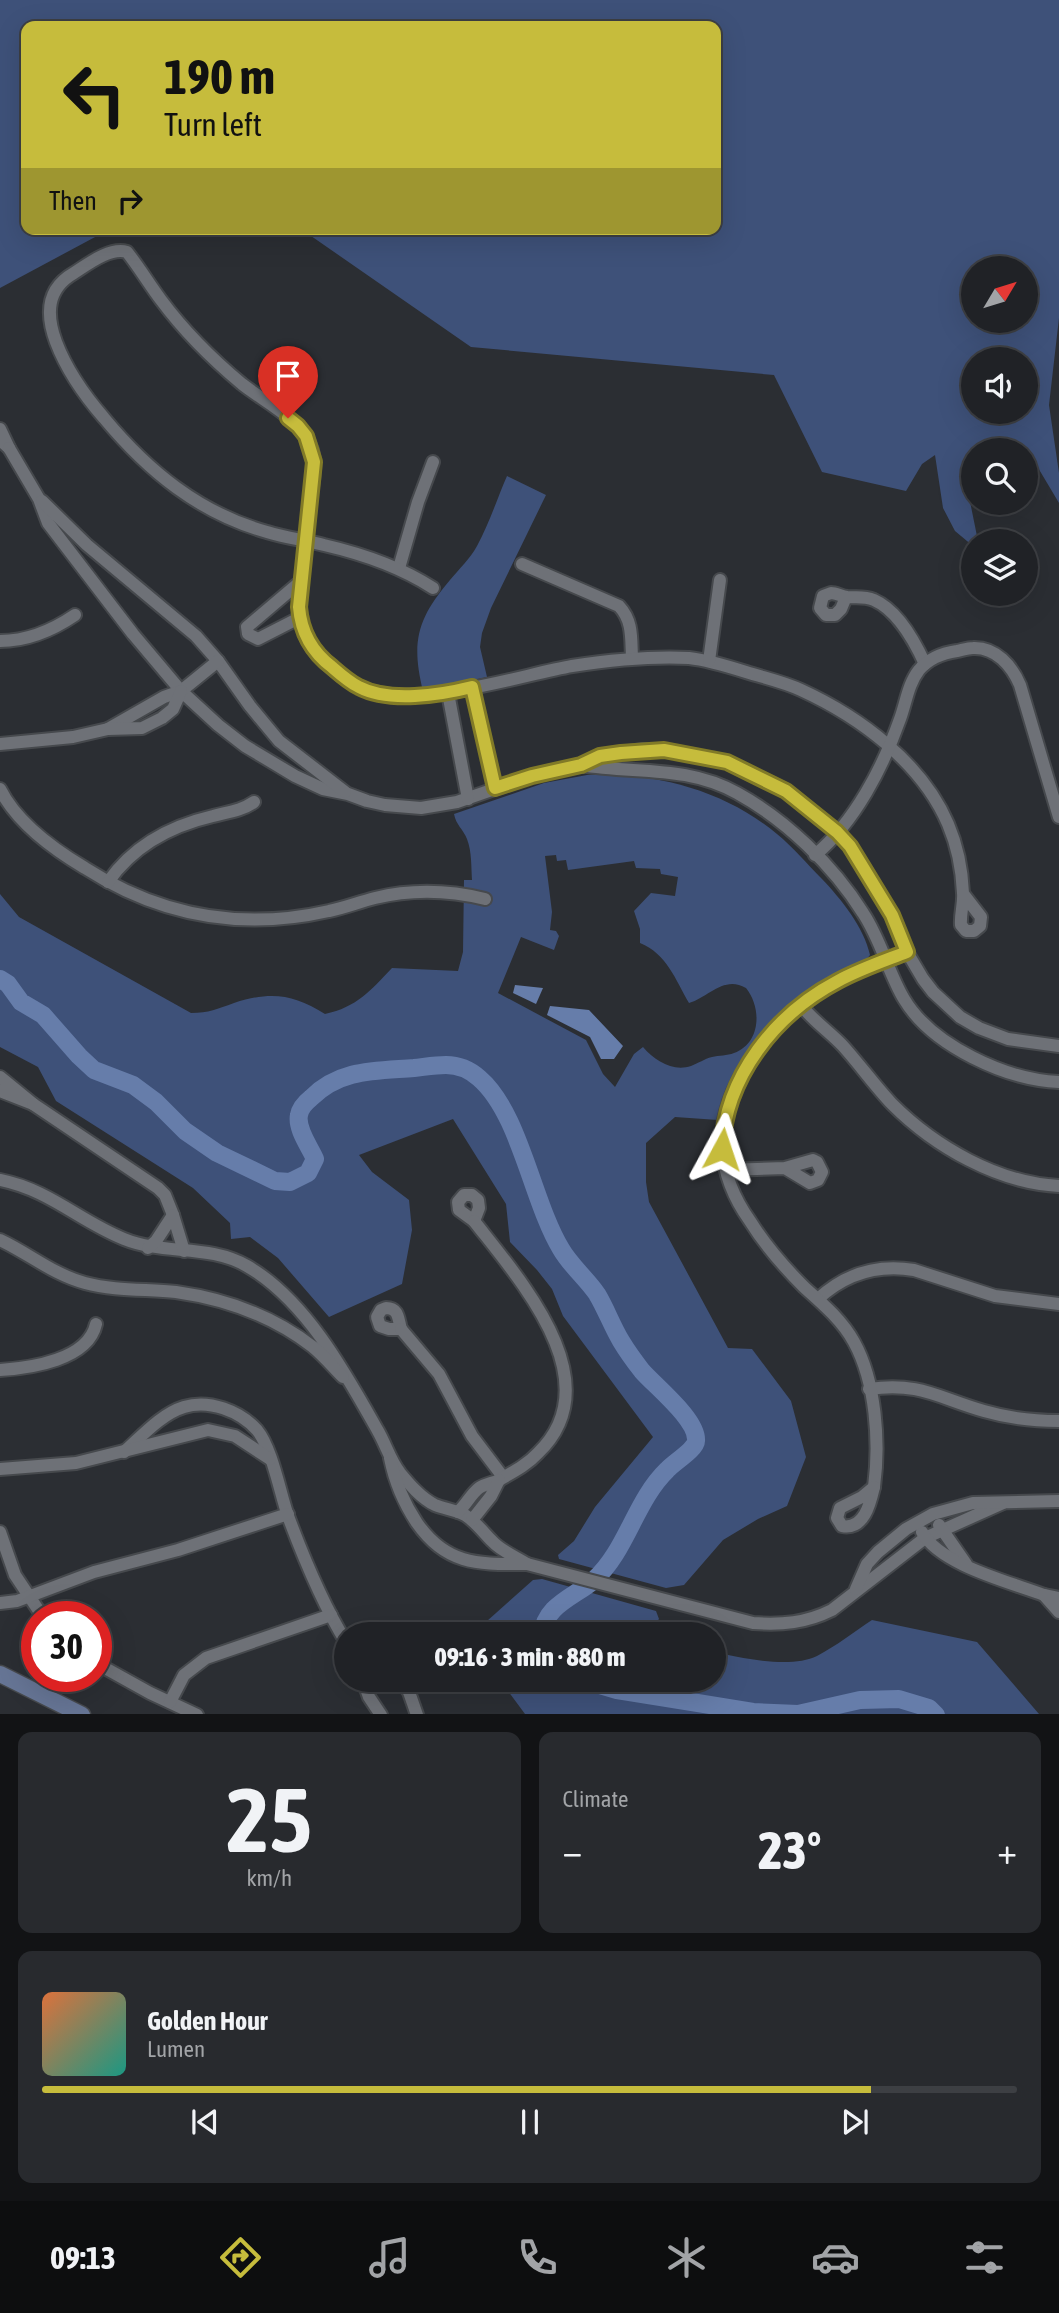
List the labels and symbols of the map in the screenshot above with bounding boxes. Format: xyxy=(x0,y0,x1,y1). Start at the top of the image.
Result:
north arrow xyxy=(961,256,1038,332)
pin xyxy=(258,346,318,418)
position arrow xyxy=(685,1112,759,1186)
speed limit sign: 30 xyxy=(21,1601,112,1692)

